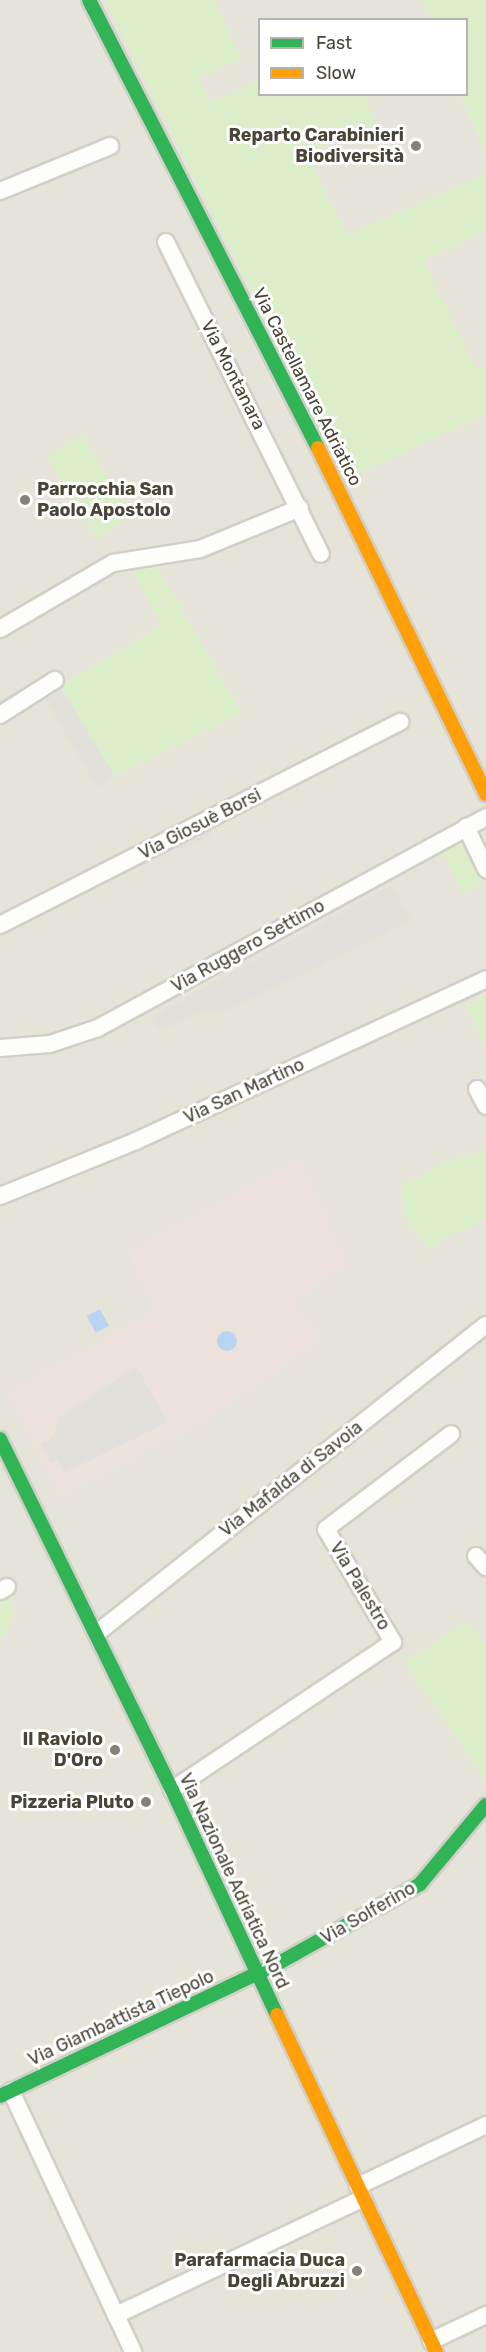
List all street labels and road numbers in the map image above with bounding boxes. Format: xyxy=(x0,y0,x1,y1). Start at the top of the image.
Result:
street label: Via Castellamare Adriatico xyxy=(247,284,367,490)
street label: Via Montanara xyxy=(196,317,270,433)
street label: Via Giosuè Borsi xyxy=(135,784,265,864)
street label: Via Ruggero Settimo xyxy=(168,895,328,997)
street label: Via San Martino xyxy=(180,1054,308,1128)
street label: Via Mafalda di Savoia xyxy=(215,1416,367,1542)
street label: Via Palestro xyxy=(325,1538,395,1634)
street label: Via Nazionale Adriatica Nord xyxy=(174,1769,294,1993)
street label: Via Solferino xyxy=(317,1877,419,1949)
street label: Via Giambattista Tiepolo xyxy=(24,1965,218,2071)

